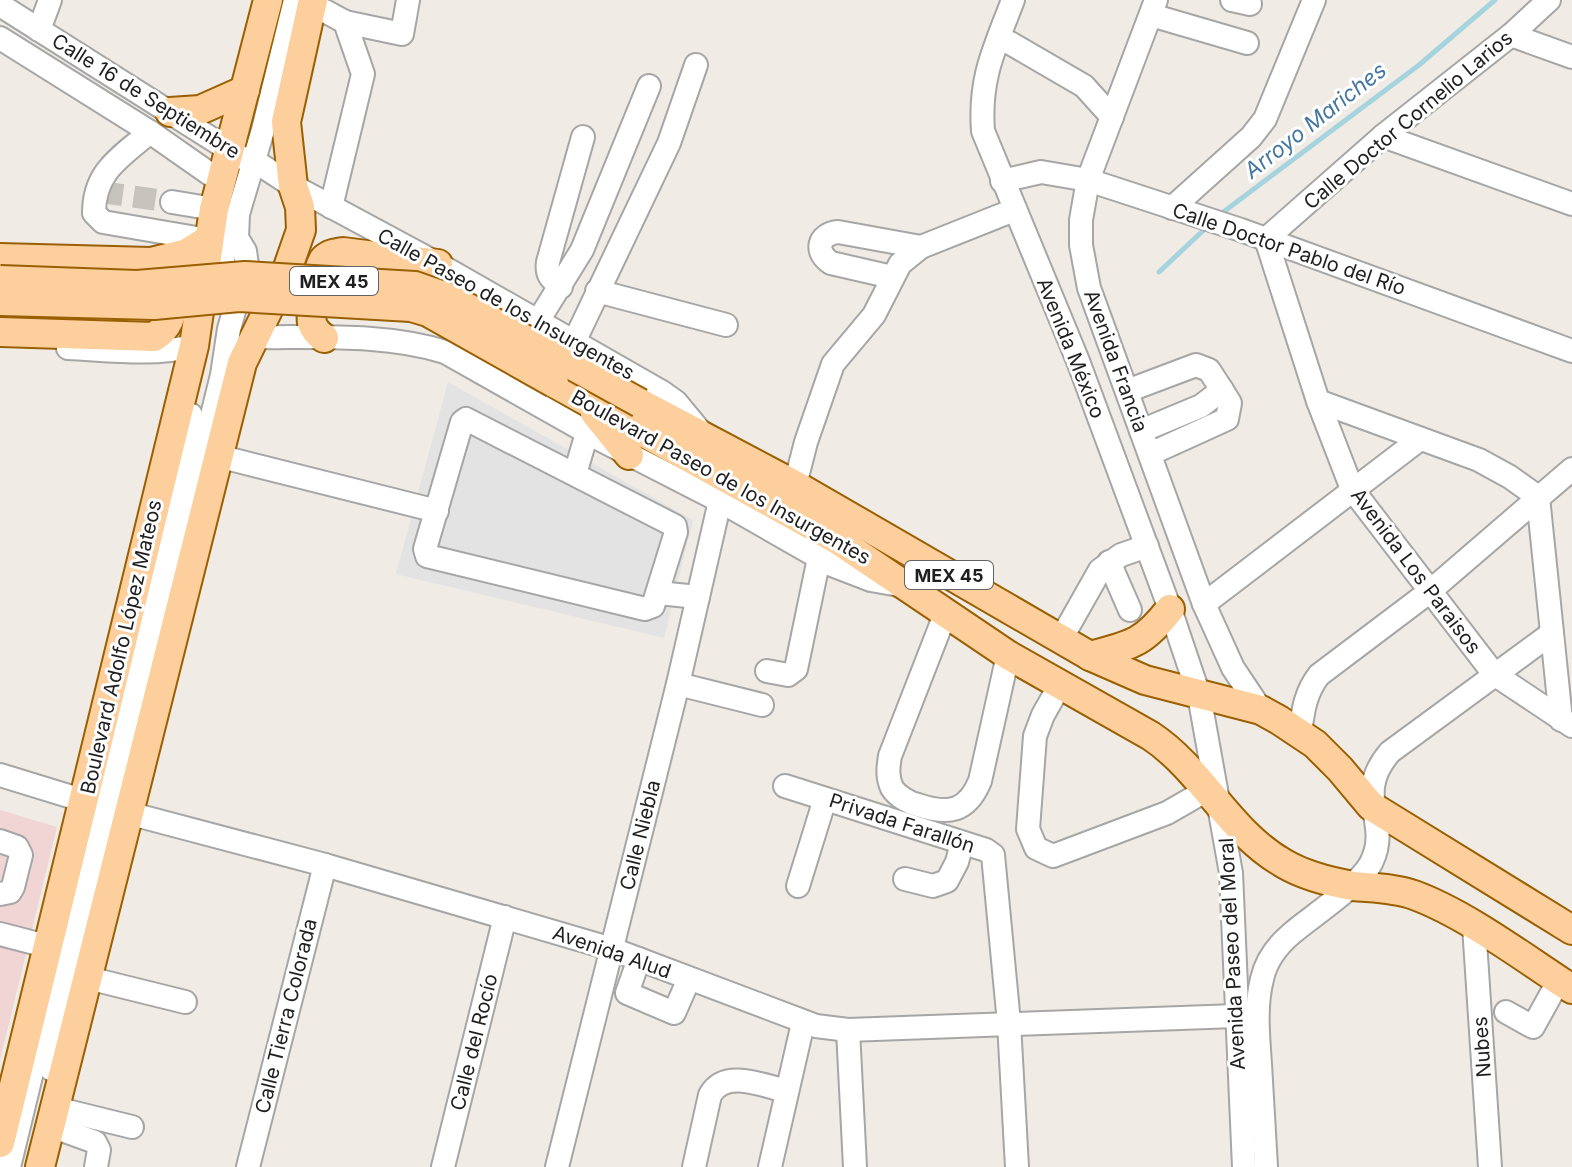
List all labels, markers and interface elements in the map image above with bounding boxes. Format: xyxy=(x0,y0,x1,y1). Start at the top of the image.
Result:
street label: Calle Doctor Cornelio Larios xyxy=(1299,26,1517,214)
street label: Calle 16 de Septiembre xyxy=(48,28,244,164)
water label: Arroyo Mariches xyxy=(1238,56,1391,184)
street label: Calle Doctor Pablo del Río xyxy=(1169,198,1409,300)
street label: Calle Paseo de los Insurgentes xyxy=(373,223,639,385)
road number: MEX 45 xyxy=(290,267,378,295)
street label: Avenida México xyxy=(1032,274,1110,422)
street label: Avenida Francia xyxy=(1079,286,1153,436)
street label: Boulevard Paseo de los Insurgentes xyxy=(567,385,875,569)
street label: Avenida Los Paraisos xyxy=(1346,484,1486,658)
street label: Boulevard Adolfo López Mateos xyxy=(75,498,167,796)
road number: MEX 45 xyxy=(905,561,993,589)
street label: Calle Niebla xyxy=(615,777,665,893)
street label: Privada Farallón xyxy=(826,788,978,858)
street label: Avenida Paseo del Moral xyxy=(1214,837,1250,1071)
street label: Calle Tierra Colorada xyxy=(250,916,322,1116)
street label: Avenida Alud xyxy=(550,921,674,983)
street label: Calle del Rocío xyxy=(445,971,503,1113)
street label: Nubes xyxy=(1468,1016,1496,1078)

